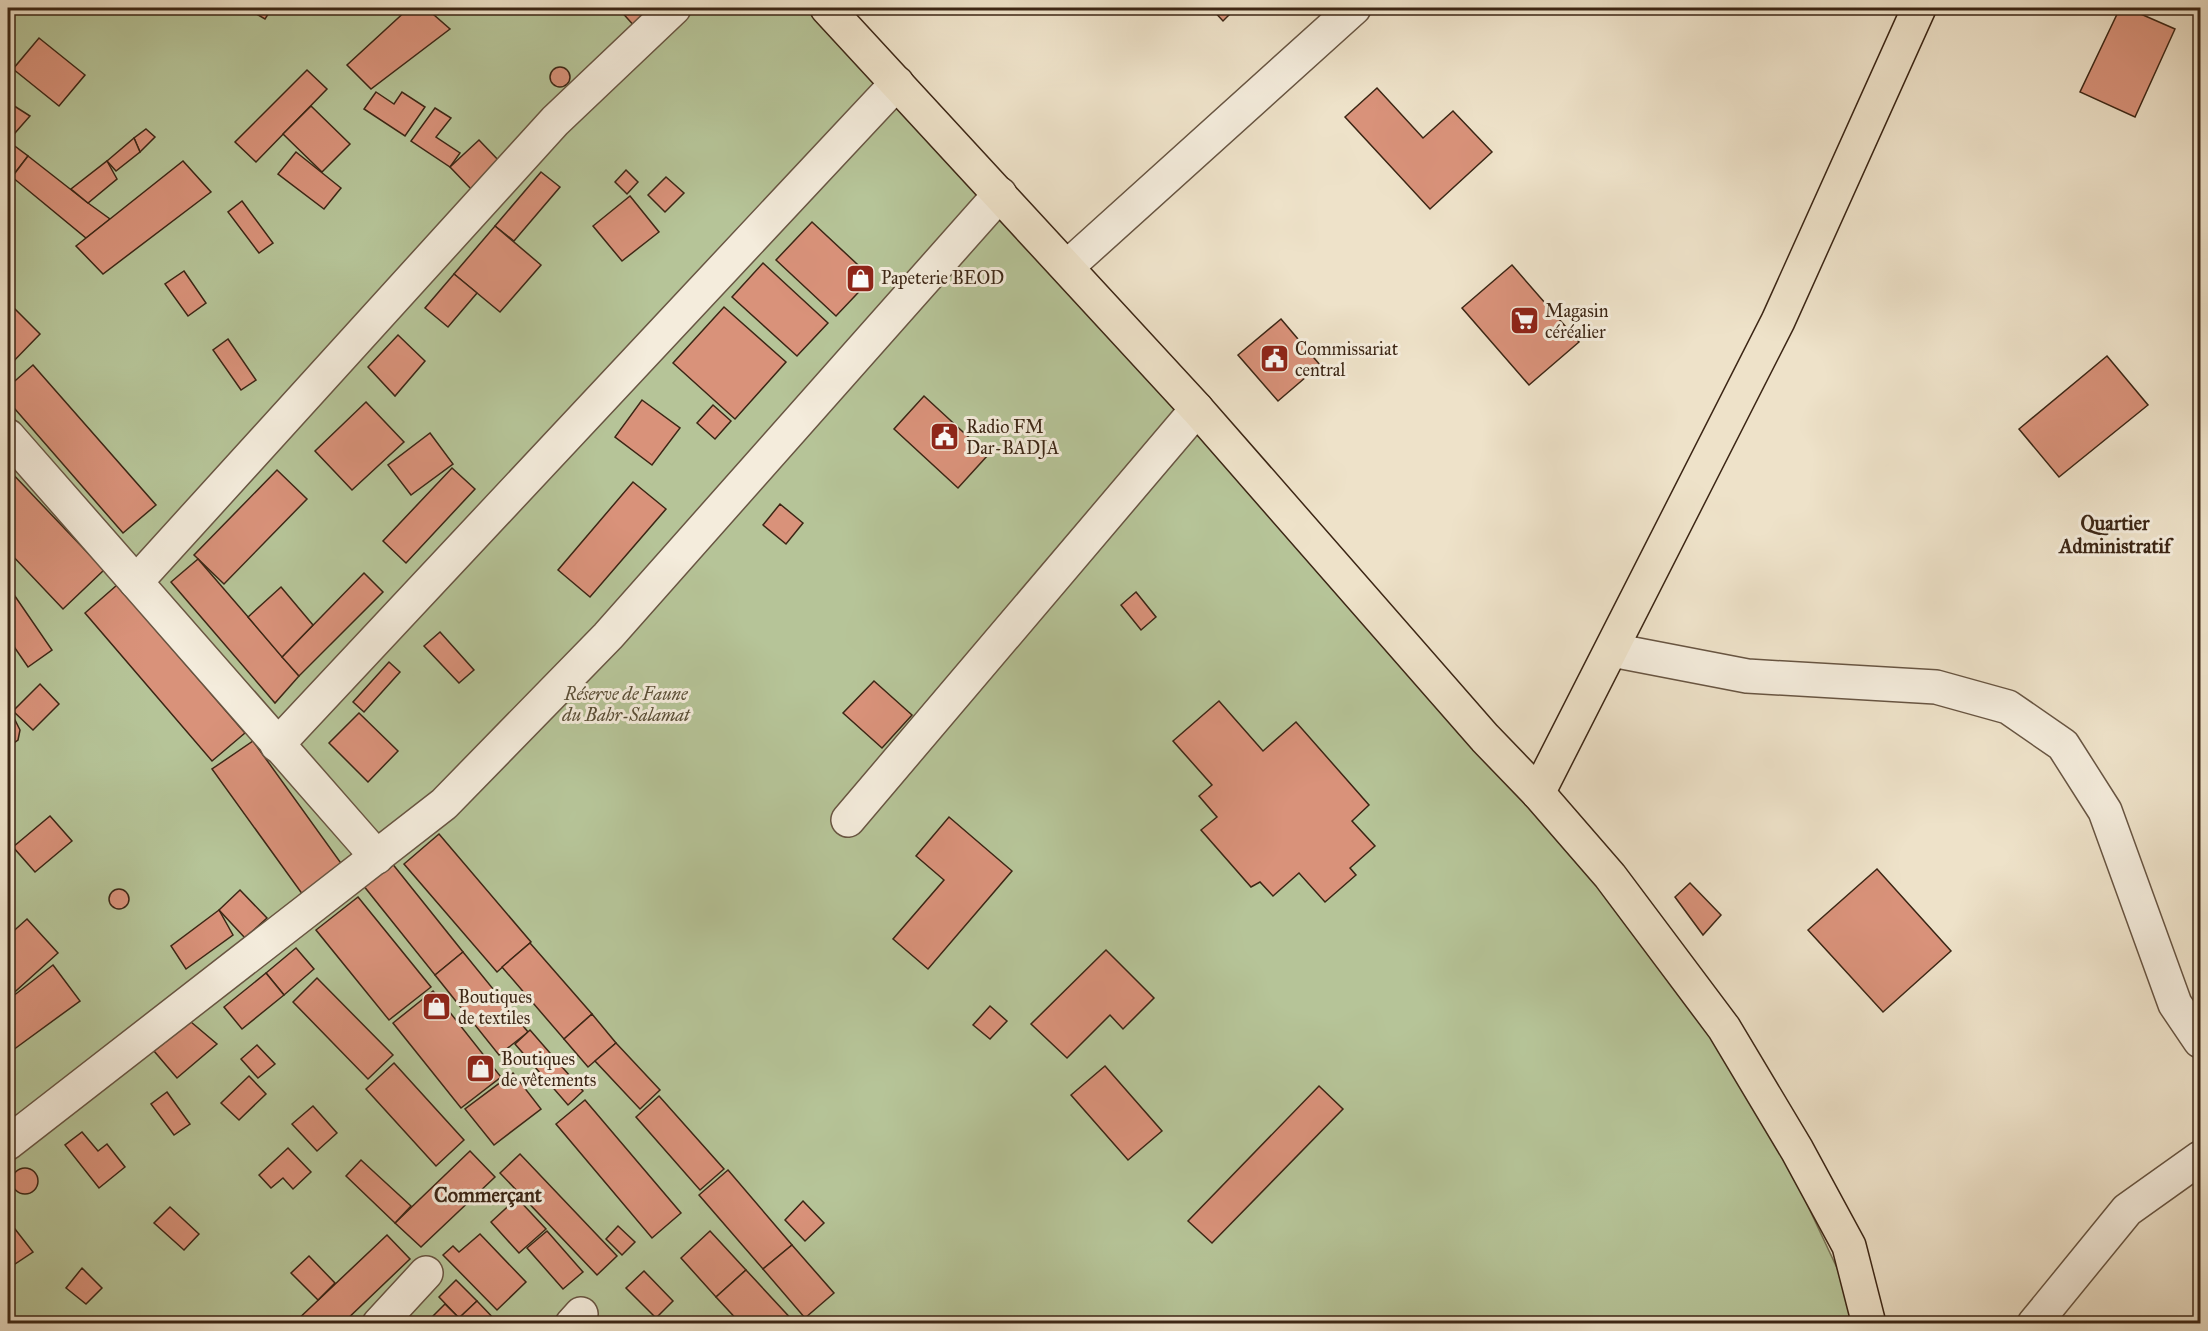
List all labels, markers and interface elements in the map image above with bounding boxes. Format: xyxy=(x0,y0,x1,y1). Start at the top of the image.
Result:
shop icon: Papeterie BEOD xyxy=(844,262,876,294)
place label: Papeterie BEOD xyxy=(881,267,1004,289)
place label: Magasin céréalier xyxy=(1545,300,1609,343)
supermarket icon: Magasin céréalier xyxy=(1508,305,1540,337)
place label: Commissariat central xyxy=(1295,338,1399,381)
public building icon: Commissariat central xyxy=(1258,343,1290,375)
place label: Radio FM Dar-BADJA xyxy=(966,416,1059,460)
public building icon: Radio FM Dar-BADJA xyxy=(929,421,961,453)
district label: Quartier Administratif xyxy=(2057,511,2174,558)
park label: Réserve de Faune du Bahr-Salamat xyxy=(561,683,691,726)
place label: Boutiques de textiles xyxy=(458,986,532,1029)
shop icon: Boutiques de textiles xyxy=(421,991,453,1023)
place label: Boutiques de vêtements xyxy=(501,1048,596,1091)
shop icon: Boutiques de vêtements xyxy=(464,1053,496,1085)
district label: Commerçant xyxy=(434,1183,543,1208)

